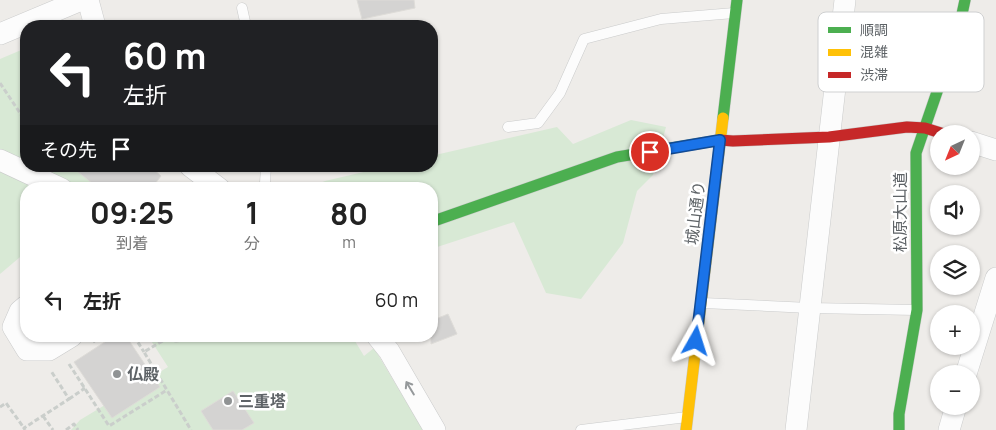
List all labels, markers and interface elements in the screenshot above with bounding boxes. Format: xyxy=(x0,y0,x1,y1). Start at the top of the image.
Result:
legend xyxy=(818,12,984,92)
text: 順調 xyxy=(860,20,888,39)
text: 60 m xyxy=(123,32,206,80)
icon: left xyxy=(40,40,105,105)
text: 混雑 xyxy=(860,42,888,61)
text: 渋滞 xyxy=(860,65,888,84)
text: 左折 xyxy=(123,80,167,110)
north arrow xyxy=(930,125,980,175)
map controls xyxy=(930,125,980,415)
pin xyxy=(629,131,671,173)
icon: arrive xyxy=(107,135,135,163)
text: その先 xyxy=(40,137,97,163)
icon: arrive xyxy=(636,138,664,166)
street label: 松原大山道 xyxy=(889,172,911,252)
street label: 城山通り xyxy=(680,180,710,246)
button: sound xyxy=(930,185,980,235)
text: 09:25 xyxy=(90,192,174,233)
text: 1 xyxy=(245,192,259,233)
text: 80 xyxy=(330,193,368,234)
text: m xyxy=(342,231,356,253)
text: 到着 xyxy=(116,232,148,254)
text: 分 xyxy=(244,232,260,254)
button: layers xyxy=(930,245,980,295)
icon: left xyxy=(40,286,68,314)
text: 60 m xyxy=(375,287,418,313)
text: 左折 xyxy=(83,288,121,314)
button: + xyxy=(930,305,980,355)
position arrow xyxy=(669,314,721,366)
place label: 仏殿 xyxy=(127,363,159,385)
button: − xyxy=(930,365,980,415)
marker: 仏殿 xyxy=(111,368,123,380)
one-way arrow xyxy=(405,381,415,396)
place label: 三重塔 xyxy=(238,390,286,412)
marker: 三重塔 xyxy=(222,395,234,407)

